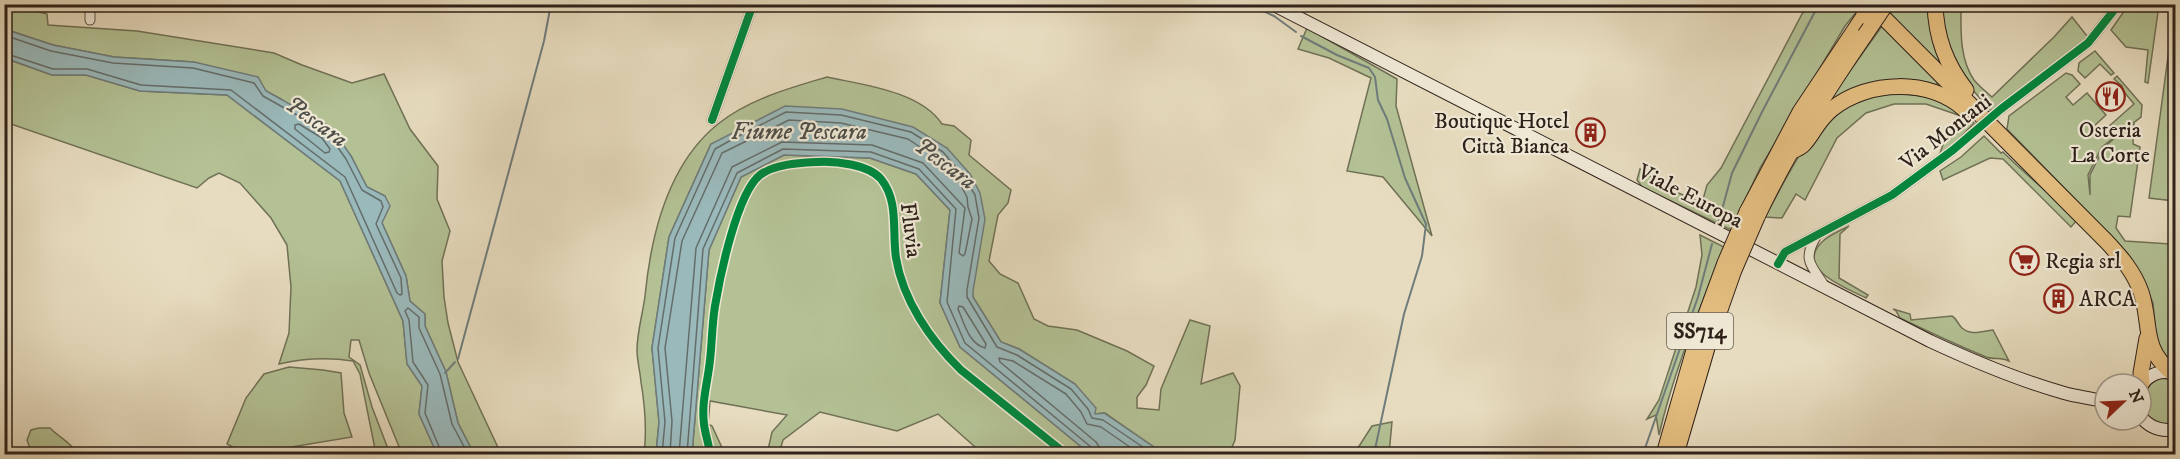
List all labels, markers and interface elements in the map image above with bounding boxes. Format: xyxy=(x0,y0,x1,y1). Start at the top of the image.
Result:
restaurant icon: Osteria La Corte xyxy=(2094,81,2126,113)
street label: Via Montani xyxy=(1894,88,1997,177)
water label: Pescara xyxy=(279,89,354,155)
place label: Boutique Hotel Città Bianca xyxy=(1434,108,1570,160)
water label: Fiume Pescara xyxy=(731,117,867,147)
building icon: Boutique Hotel Città Bianca xyxy=(1574,117,1606,149)
place label: Osteria La Corte xyxy=(2070,117,2150,169)
water label: Pescara xyxy=(908,131,982,197)
street label: Viale Europa xyxy=(1632,158,1748,235)
street label: Fluvia xyxy=(894,201,927,260)
supermarket icon: Regia srl xyxy=(2008,244,2040,276)
place label: Regia srl xyxy=(2045,248,2121,275)
building icon: ARCA xyxy=(2042,282,2074,314)
place label: ARCA xyxy=(2079,286,2137,313)
road number: SS714 xyxy=(1667,313,1733,349)
north arrow xyxy=(2093,372,2153,432)
text: N xyxy=(2124,387,2148,406)

